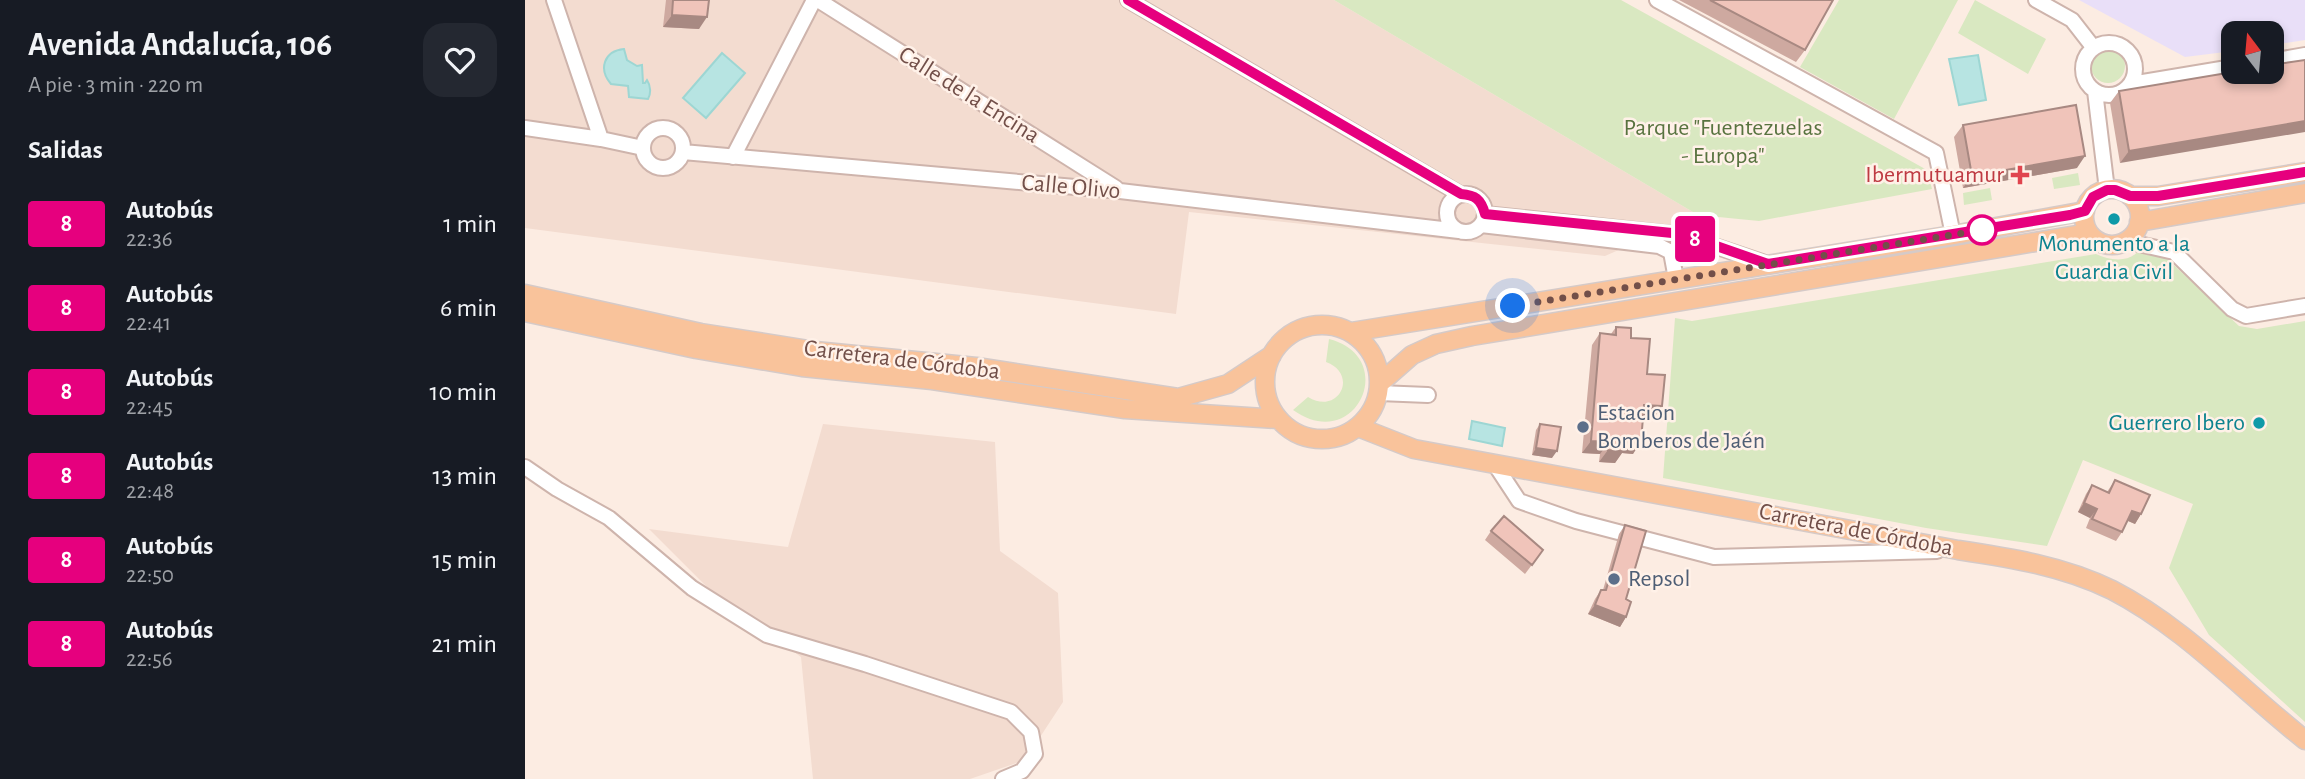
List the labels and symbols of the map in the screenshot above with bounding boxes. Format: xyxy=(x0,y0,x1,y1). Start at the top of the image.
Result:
north arrow xyxy=(2221,21,2284,84)
street label: Calle de la Encina xyxy=(894,42,1044,148)
park label: Parque "Fuentezuelas - Europa" xyxy=(1623,116,1823,168)
place label: Ibermutuamur xyxy=(1865,163,2004,187)
marker: Ibermutuamur xyxy=(2010,165,2030,185)
street label: Calle Olivo xyxy=(1021,171,1121,203)
marker: Monumento a la Guardia Civil xyxy=(2106,211,2122,227)
unlabelled marker xyxy=(1967,215,1997,245)
line badge: 8 xyxy=(1672,216,1718,262)
place label: Monumento a la Guardia Civil xyxy=(2038,232,2190,284)
your location xyxy=(1495,288,1530,323)
street label: Carretera de Córdoba xyxy=(803,336,1001,384)
place label: Estacion Bomberos de Jaén xyxy=(1597,401,1765,453)
place label: Guerrero Ibero xyxy=(2108,411,2245,435)
marker: Guerrero Ibero xyxy=(2251,415,2267,431)
marker: Estacion Bomberos de Jaén xyxy=(1575,419,1591,435)
street label: Carretera de Córdoba xyxy=(1757,499,1955,561)
place label: Repsol xyxy=(1628,567,1690,591)
marker: Repsol xyxy=(1606,571,1622,587)

